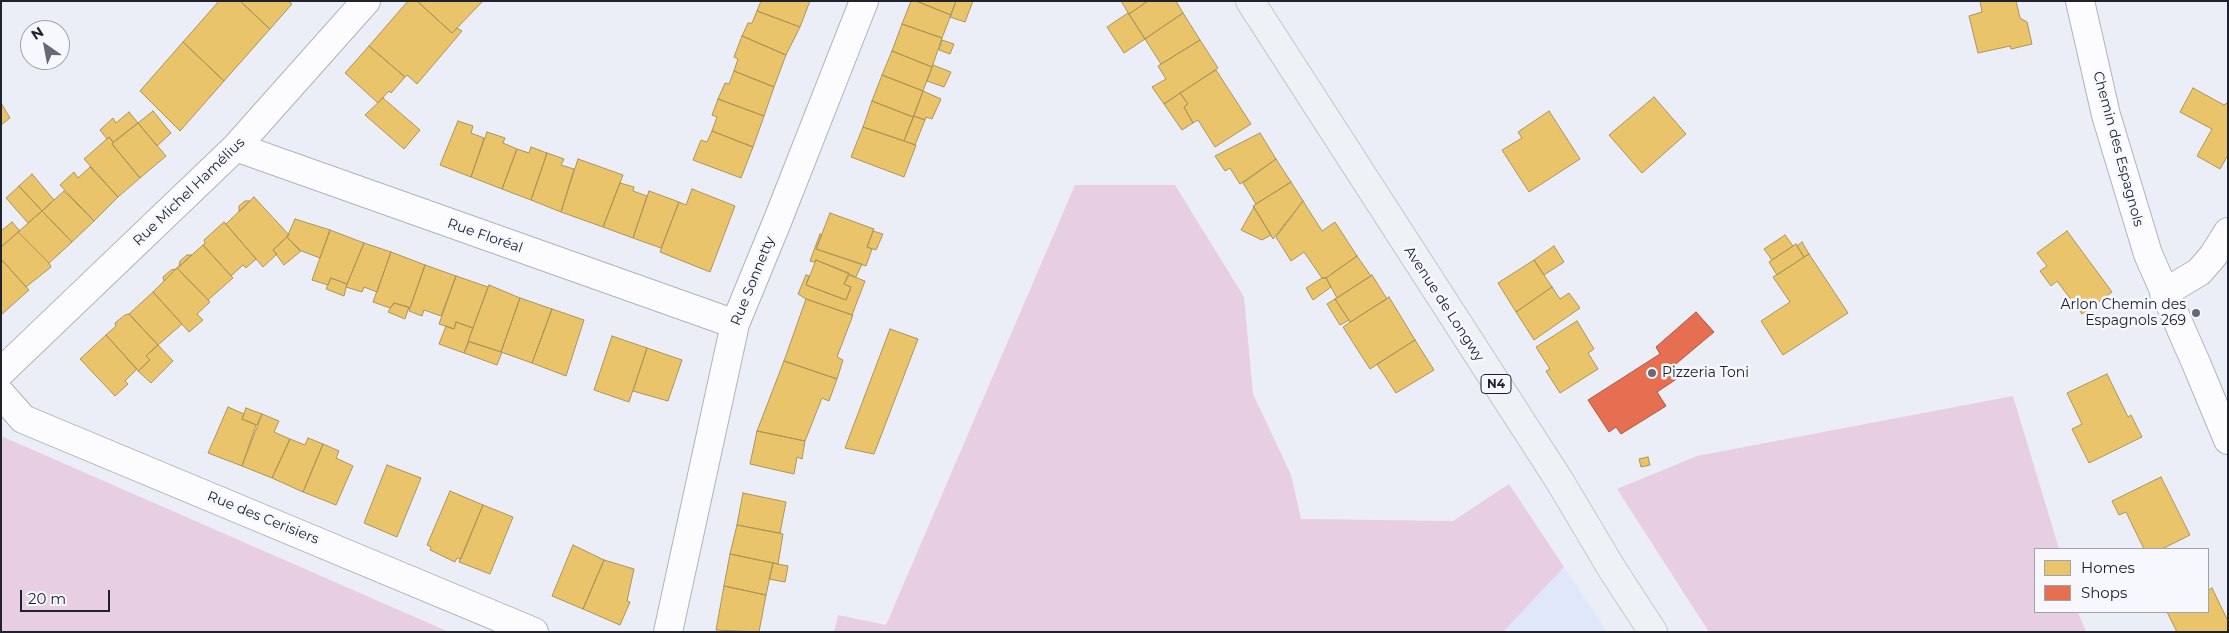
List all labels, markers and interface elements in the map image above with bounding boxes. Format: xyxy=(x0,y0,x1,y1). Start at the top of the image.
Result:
north arrow xyxy=(20,20,70,70)
text: N xyxy=(28,23,47,44)
street label: Chemin des Espagnols xyxy=(2089,69,2147,229)
street label: Rue Michel Hamélius xyxy=(130,134,248,250)
street label: Rue Floréal xyxy=(445,215,525,257)
street label: Rue Sonnetty xyxy=(727,234,779,328)
street label: Avenue de Longwy xyxy=(1400,243,1488,365)
place label: Arlon Chemin des Espagnols 269 xyxy=(2060,297,2186,330)
marker: Arlon Chemin des Espagnols 269 xyxy=(2190,307,2202,319)
place label: Pizzeria Toni xyxy=(1662,365,1749,381)
marker: Pizzeria Toni xyxy=(1646,367,1658,379)
road number: N4 xyxy=(1481,374,1511,394)
street label: Rue des Cerisiers xyxy=(205,488,321,548)
legend xyxy=(2034,548,2209,613)
text: Homes xyxy=(2081,558,2135,577)
scale bar xyxy=(22,580,112,612)
text: Shops xyxy=(2081,583,2127,602)
text: 20 m xyxy=(28,589,66,608)

